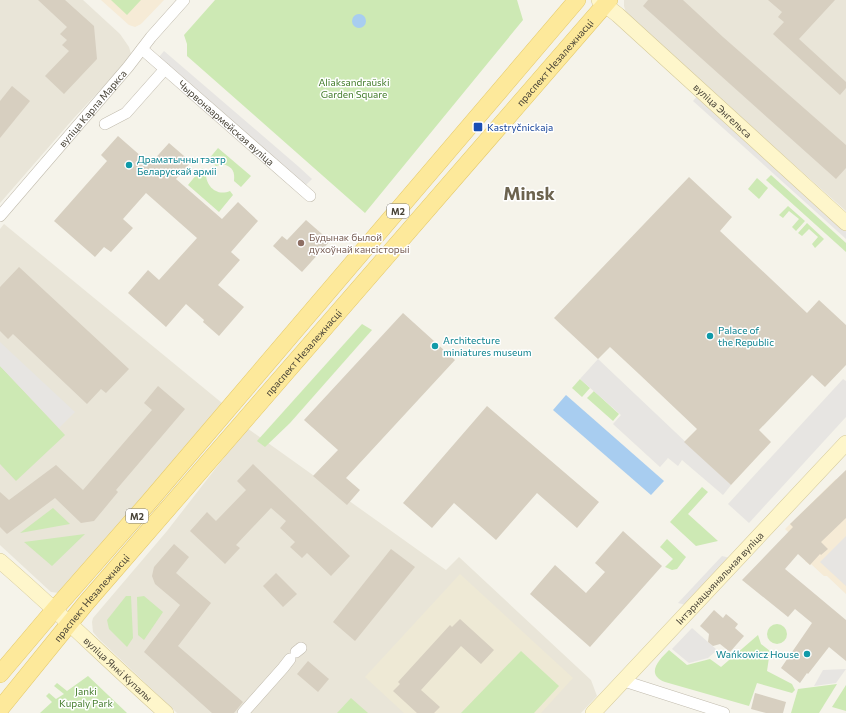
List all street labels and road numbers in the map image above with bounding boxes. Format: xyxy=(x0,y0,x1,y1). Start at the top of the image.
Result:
street label: праспект Незалежнасці xyxy=(514,17,596,108)
street label: вуліца Карла Маркса xyxy=(56,67,129,149)
street label: Чырвонаармейская вуліца xyxy=(176,78,277,168)
street label: вуліца Энгельса xyxy=(691,81,754,140)
road number: М2 xyxy=(387,204,409,218)
street label: праспект Незалежнасці xyxy=(262,307,344,398)
road number: М2 xyxy=(126,509,148,523)
street label: Інтэрнацыянальная вуліца xyxy=(673,529,766,627)
street label: праспект Незалежнасці xyxy=(51,552,132,644)
street label: вуліца Янкі Купалы xyxy=(81,634,155,704)

